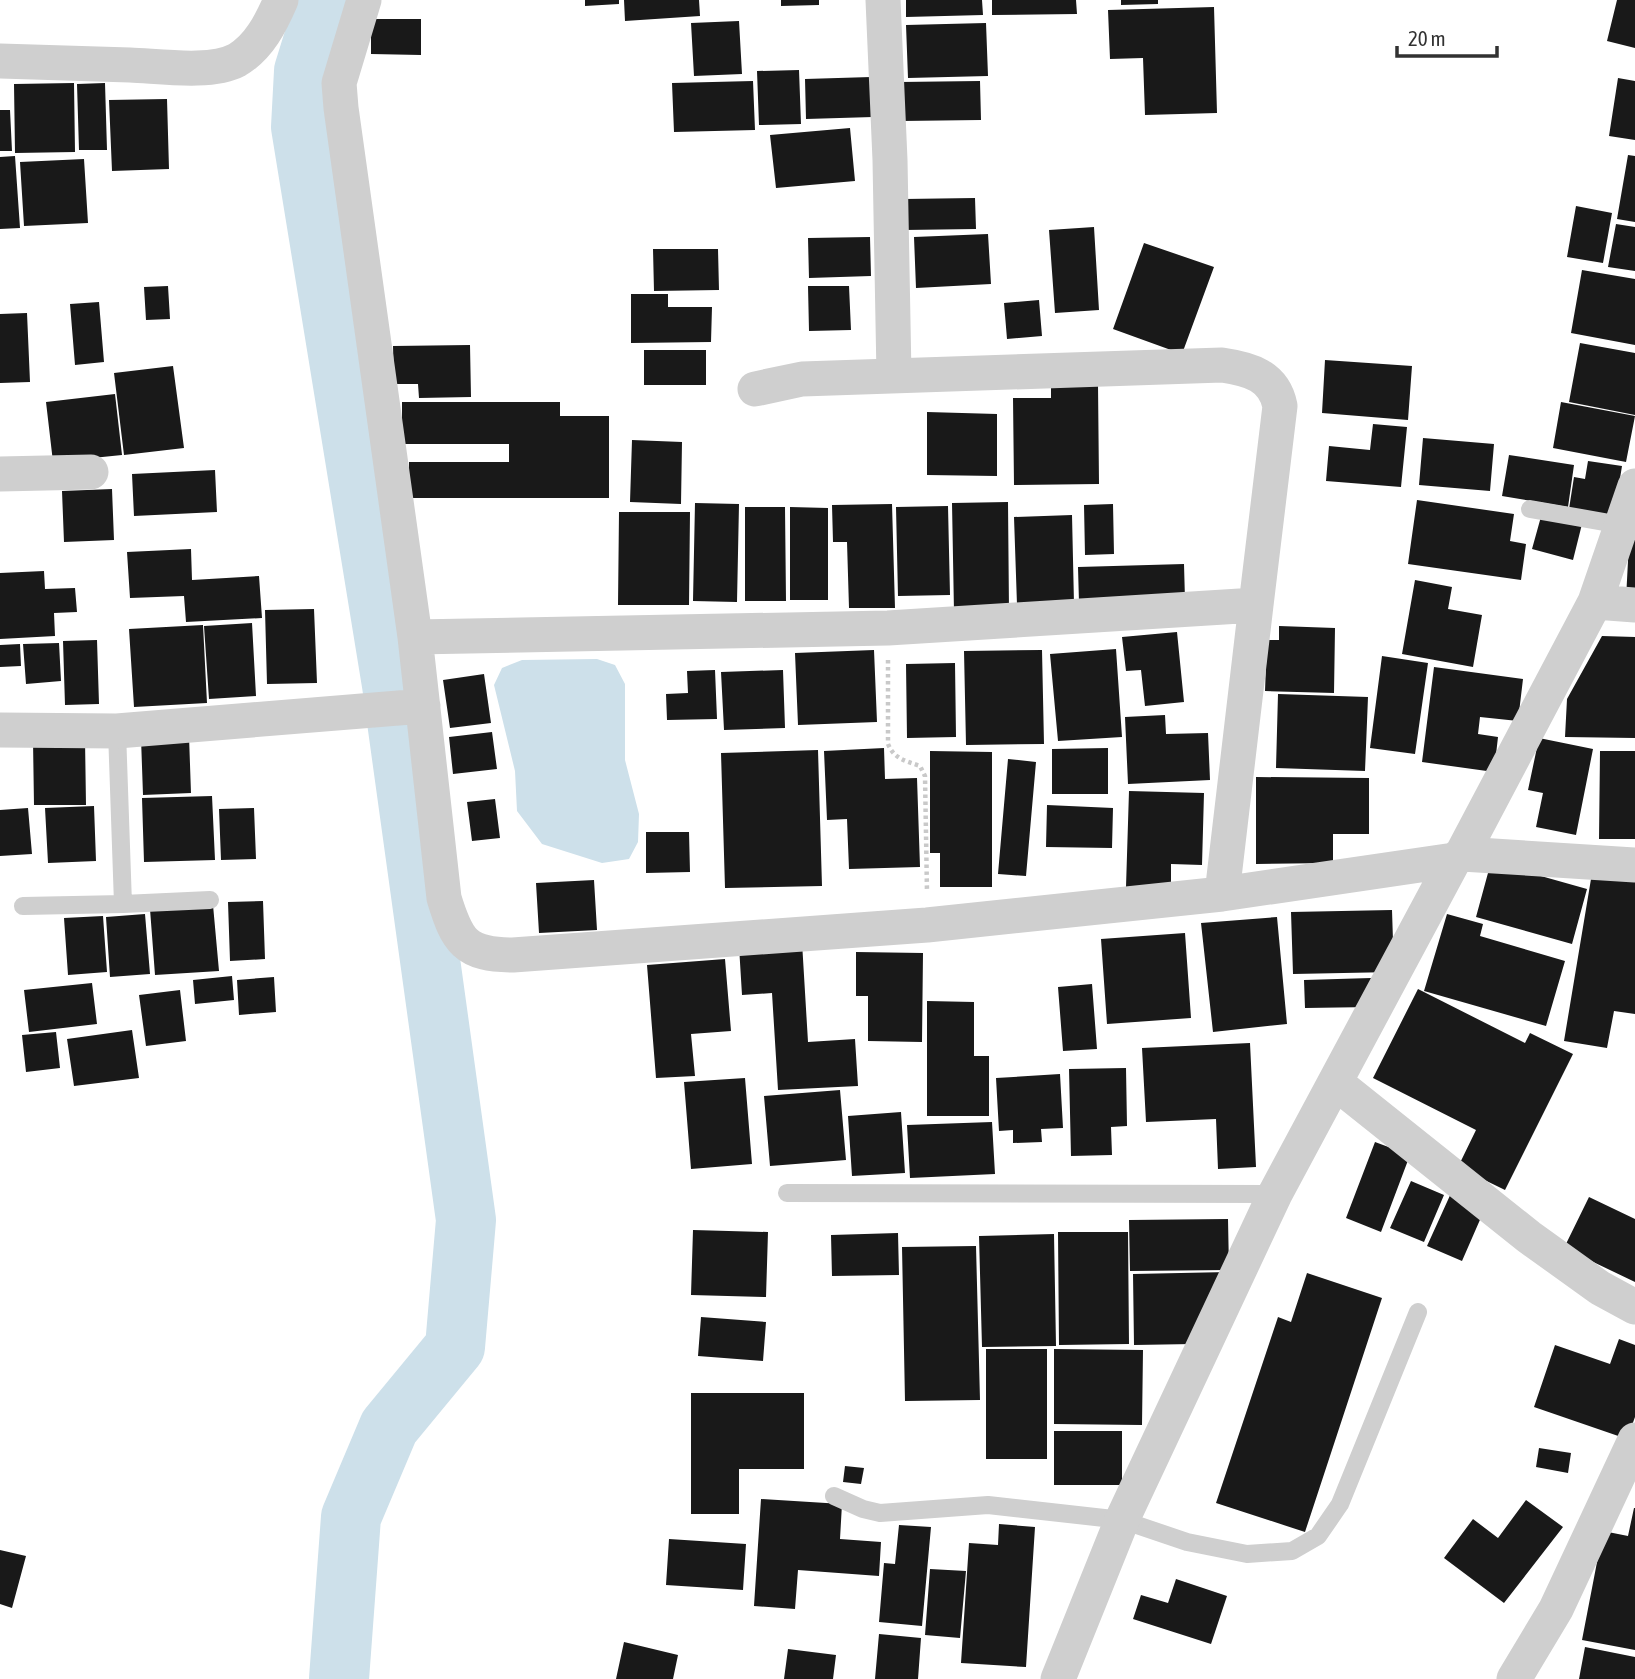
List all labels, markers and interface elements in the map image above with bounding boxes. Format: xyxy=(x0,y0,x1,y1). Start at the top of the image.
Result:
scale bar xyxy=(1397,14,1497,58)
text: 20 m xyxy=(1408,26,1446,50)

